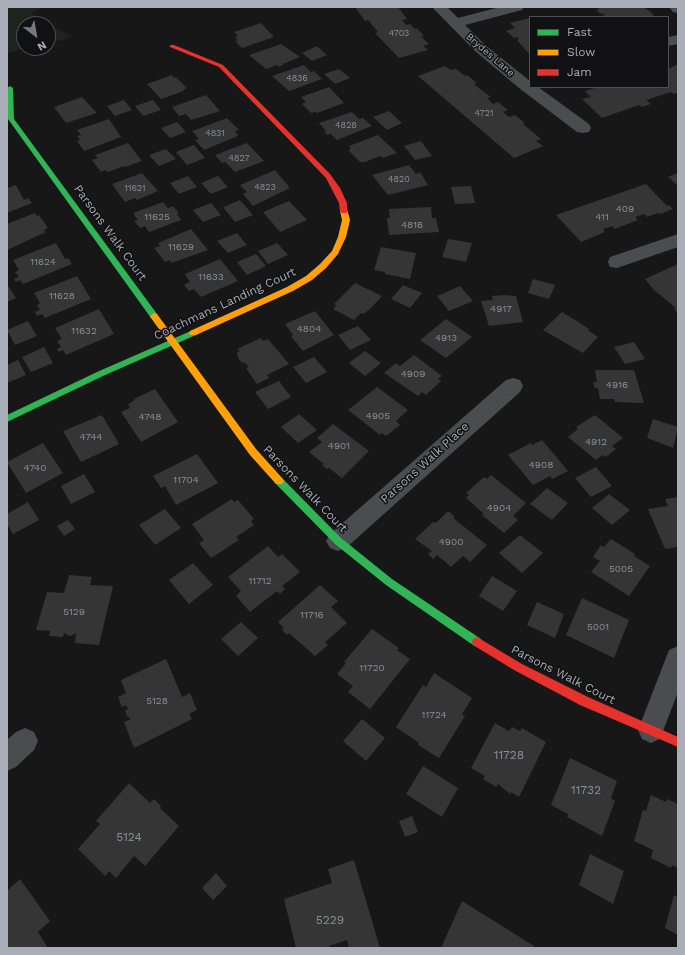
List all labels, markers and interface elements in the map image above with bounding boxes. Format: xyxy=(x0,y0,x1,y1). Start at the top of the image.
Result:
north arrow xyxy=(16,16,56,56)
legend xyxy=(529,16,669,88)
text: Fast xyxy=(567,25,592,39)
house number: 4703 xyxy=(389,28,409,38)
street label: Brydes Lane xyxy=(463,31,517,79)
text: N xyxy=(35,38,49,54)
text: Slow xyxy=(567,45,595,59)
text: Jam xyxy=(567,65,592,79)
house number: 4836 xyxy=(286,73,308,83)
house number: 4721 xyxy=(475,108,493,118)
house number: 4828 xyxy=(335,120,357,130)
house number: 4831 xyxy=(205,128,225,138)
house number: 4827 xyxy=(228,153,250,163)
house number: 4820 xyxy=(388,174,410,184)
street label: Parsons Walk Court xyxy=(70,182,150,284)
house number: 4823 xyxy=(254,182,276,192)
house number: 11621 xyxy=(124,183,146,193)
house number: 409 xyxy=(616,203,634,215)
house number: 11625 xyxy=(144,211,170,223)
house number: 411 xyxy=(595,211,609,223)
house number: 4816 xyxy=(401,219,423,231)
house number: 11629 xyxy=(168,241,194,253)
house number: 11624 xyxy=(30,256,56,268)
street label: Coachmans Landing Court xyxy=(152,265,298,343)
house number: 11633 xyxy=(198,271,224,283)
house number: 11628 xyxy=(49,290,75,302)
house number: 4917 xyxy=(490,303,512,315)
house number: 4804 xyxy=(297,323,321,335)
house number: 11632 xyxy=(71,325,97,337)
house number: 4913 xyxy=(435,332,457,344)
house number: 4909 xyxy=(401,368,425,380)
house number: 4916 xyxy=(606,379,628,391)
house number: 4905 xyxy=(366,410,390,422)
house number: 4748 xyxy=(139,411,161,423)
street label: Parsons Walk Place xyxy=(378,420,472,506)
house number: 4744 xyxy=(80,431,102,443)
house number: 4912 xyxy=(585,436,607,448)
house number: 4901 xyxy=(328,440,350,452)
street label: Parsons Walk Court xyxy=(260,443,350,535)
house number: 4908 xyxy=(529,459,553,471)
house number: 4740 xyxy=(24,462,46,474)
house number: 11704 xyxy=(173,474,199,486)
house number: 4904 xyxy=(487,502,511,514)
house number: 4900 xyxy=(439,536,463,548)
house number: 5005 xyxy=(609,563,633,575)
house number: 11712 xyxy=(248,575,272,587)
house number: 5129 xyxy=(63,606,85,618)
house number: 11716 xyxy=(300,609,324,621)
house number: 5001 xyxy=(587,621,609,633)
street label: Parsons Walk Court xyxy=(509,642,617,708)
house number: 11720 xyxy=(359,662,385,674)
house number: 5128 xyxy=(146,695,168,707)
house number: 11724 xyxy=(421,709,447,721)
house number: 11728 xyxy=(494,748,524,762)
house number: 11732 xyxy=(571,783,601,797)
house number: 5124 xyxy=(116,830,142,844)
house number: 5229 xyxy=(316,913,344,927)

